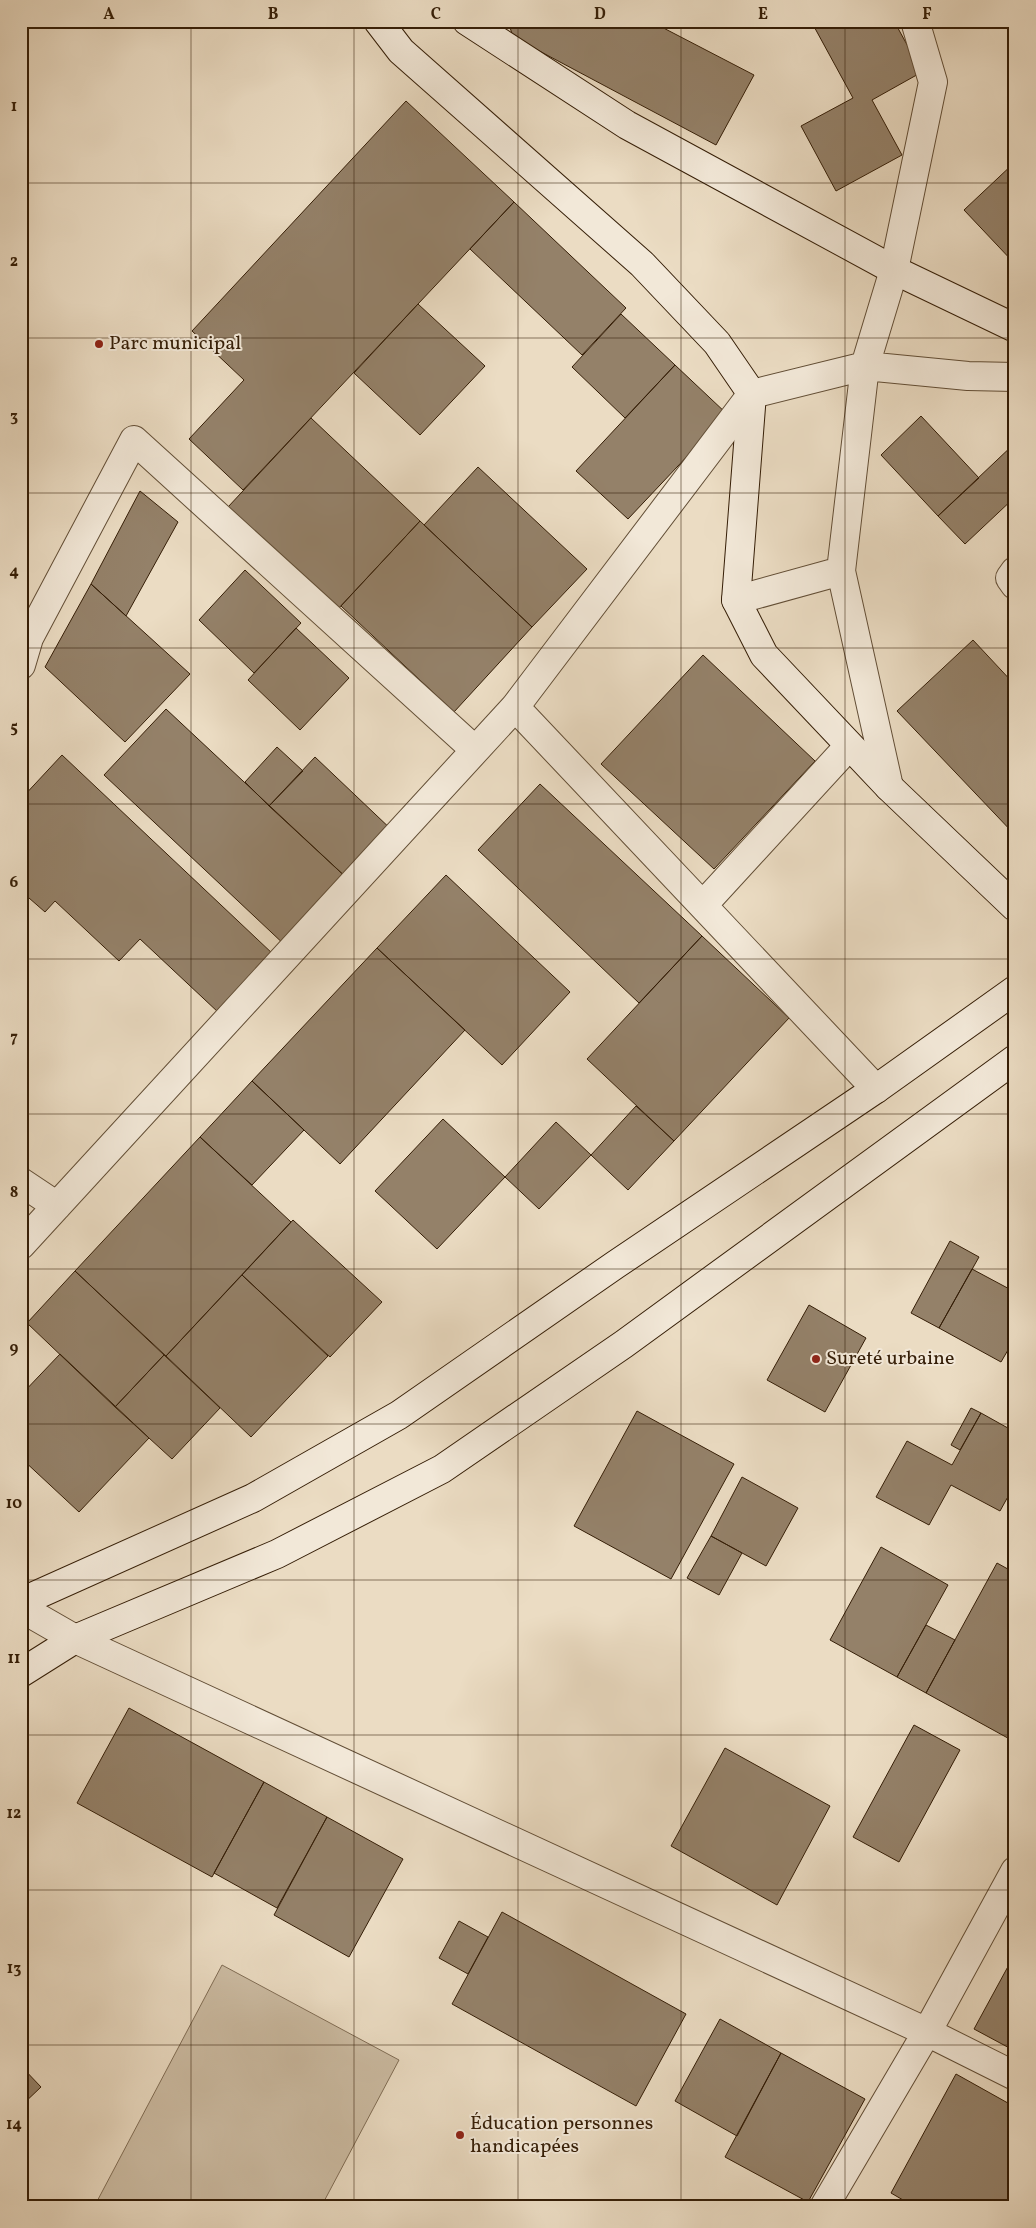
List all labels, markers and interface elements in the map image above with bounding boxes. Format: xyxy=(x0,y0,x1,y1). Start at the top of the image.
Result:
text: A xyxy=(103,4,115,26)
text: B xyxy=(268,4,279,26)
text: C xyxy=(431,4,441,26)
text: D xyxy=(594,4,606,26)
text: E xyxy=(758,4,768,26)
text: F xyxy=(922,4,932,26)
text: 1 xyxy=(11,96,17,118)
text: 2 xyxy=(10,251,18,273)
place label: Parc municipal xyxy=(109,330,241,358)
marker: Parc municipal xyxy=(93,338,105,350)
text: 3 xyxy=(10,406,18,428)
text: 4 xyxy=(9,561,19,583)
text: 5 xyxy=(10,717,18,739)
text: 6 xyxy=(10,872,19,894)
text: 7 xyxy=(10,1027,18,1049)
text: 8 xyxy=(10,1182,18,1204)
text: 9 xyxy=(10,1338,19,1360)
place label: Sureté urbaine xyxy=(826,1345,954,1373)
marker: Sureté urbaine xyxy=(810,1353,822,1365)
text: 10 xyxy=(6,1493,22,1515)
text: 11 xyxy=(8,1648,20,1670)
text: 12 xyxy=(7,1803,21,1825)
text: 13 xyxy=(7,1958,21,1980)
place label: Éducation personnes handicapées xyxy=(470,2110,653,2161)
text: 14 xyxy=(6,2114,22,2136)
marker: Éducation personnes handicapées xyxy=(454,2129,466,2141)

